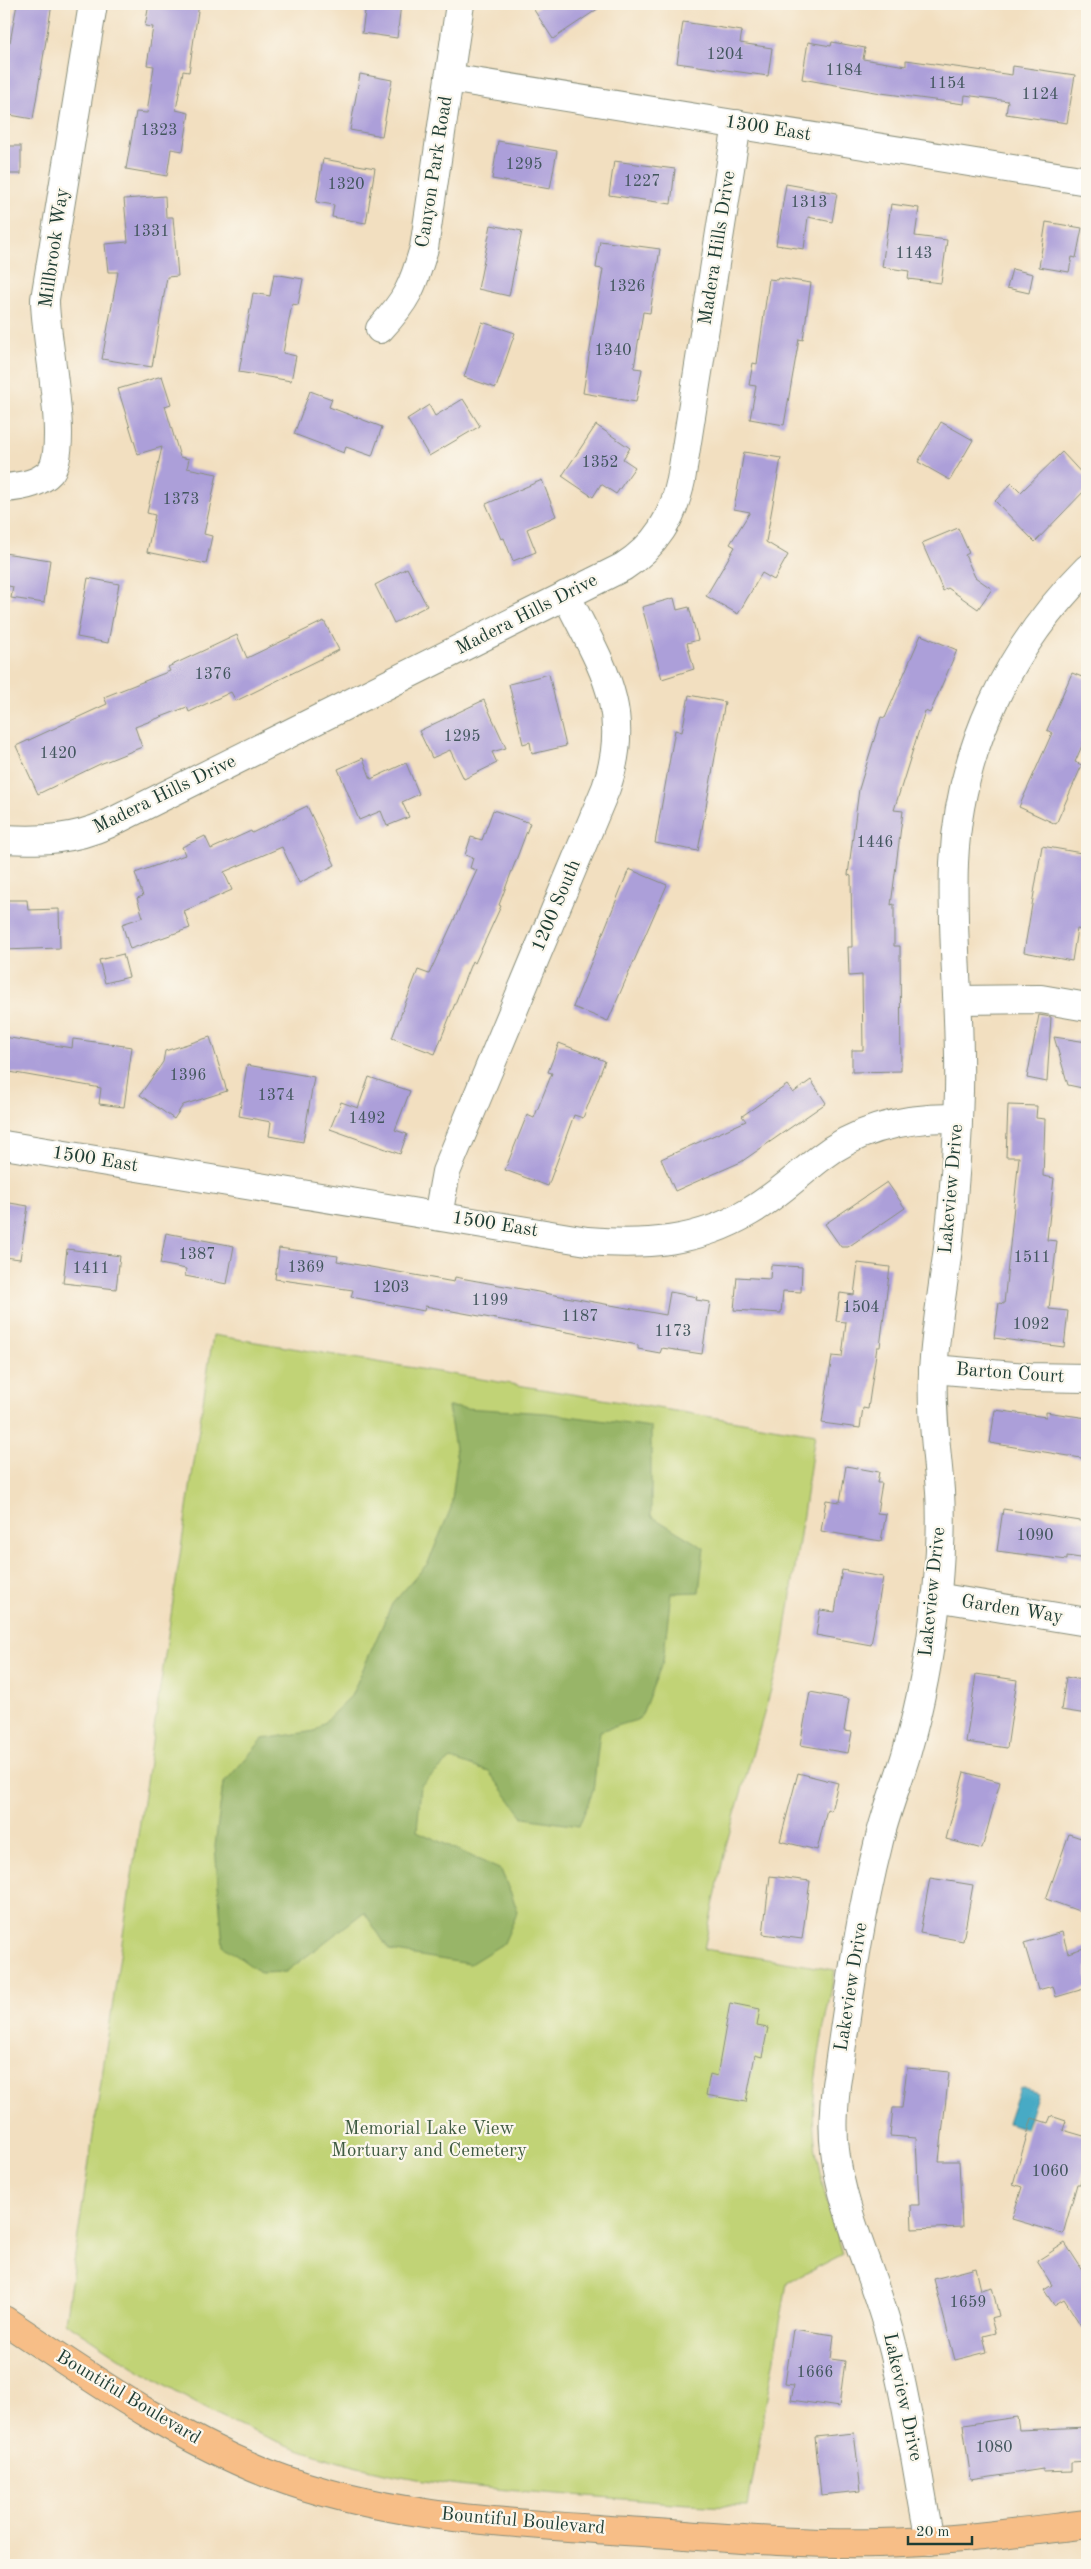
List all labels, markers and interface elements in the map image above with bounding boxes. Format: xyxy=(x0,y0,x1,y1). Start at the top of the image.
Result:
house number: 1204 xyxy=(706,47,744,63)
house number: 1184 xyxy=(825,63,863,79)
house number: 1154 xyxy=(928,76,966,92)
house number: 1124 xyxy=(1021,87,1059,103)
street label: Canyon Park Road xyxy=(414,95,456,249)
street label: 1300 East xyxy=(724,113,812,145)
house number: 1323 xyxy=(140,123,178,139)
house number: 1295 xyxy=(505,157,543,173)
street label: Madera Hills Drive xyxy=(696,169,740,327)
house number: 1227 xyxy=(623,174,661,190)
house number: 1320 xyxy=(327,177,365,193)
street label: Millbrook Way xyxy=(37,187,73,309)
house number: 1313 xyxy=(790,195,828,211)
house number: 1331 xyxy=(132,224,170,240)
house number: 1143 xyxy=(895,246,933,262)
house number: 1326 xyxy=(608,279,646,295)
house number: 1340 xyxy=(594,343,632,359)
house number: 1352 xyxy=(581,455,619,471)
house number: 1373 xyxy=(162,492,200,508)
street label: Madera Hills Drive xyxy=(453,571,601,659)
house number: 1376 xyxy=(194,667,232,683)
house number: 1295 xyxy=(443,729,481,745)
house number: 1420 xyxy=(39,746,77,762)
street label: Madera Hills Drive xyxy=(91,752,239,838)
house number: 1446 xyxy=(856,835,894,851)
street label: 1200 South xyxy=(529,857,585,955)
house number: 1396 xyxy=(169,1068,207,1084)
house number: 1374 xyxy=(257,1088,295,1104)
house number: 1492 xyxy=(348,1111,386,1127)
street label: Lakeview Drive xyxy=(937,1123,967,1255)
street label: 1500 East xyxy=(51,1144,139,1176)
street label: 1500 East xyxy=(451,1209,539,1241)
house number: 1387 xyxy=(178,1247,216,1263)
house number: 1511 xyxy=(1013,1250,1051,1266)
house number: 1369 xyxy=(287,1260,325,1276)
house number: 1411 xyxy=(72,1261,110,1277)
house number: 1203 xyxy=(372,1280,410,1296)
house number: 1199 xyxy=(471,1293,509,1309)
house number: 1504 xyxy=(842,1300,880,1316)
house number: 1187 xyxy=(561,1309,599,1325)
house number: 1092 xyxy=(1012,1317,1050,1333)
house number: 1173 xyxy=(654,1324,692,1340)
street label: Barton Court xyxy=(955,1361,1065,1387)
street label: Lakeview Drive xyxy=(917,1526,949,1658)
house number: 1090 xyxy=(1016,1528,1054,1544)
street label: Garden Way xyxy=(960,1593,1064,1627)
street label: Lakeview Drive xyxy=(832,1921,872,2053)
park label: Memorial Lake View Mortuary and Cemetery xyxy=(331,2120,527,2161)
house number: 1060 xyxy=(1031,2164,1069,2180)
house number: 1659 xyxy=(949,2295,987,2311)
street label: Lakeview Drive xyxy=(879,2331,925,2463)
street label: Bountiful Boulevard xyxy=(53,2347,204,2449)
house number: 1666 xyxy=(796,2365,834,2381)
house number: 1080 xyxy=(975,2440,1013,2456)
street label: Bountiful Boulevard xyxy=(440,2505,606,2539)
scale bar xyxy=(908,2514,972,2546)
text: 20 m xyxy=(916,2525,950,2540)

